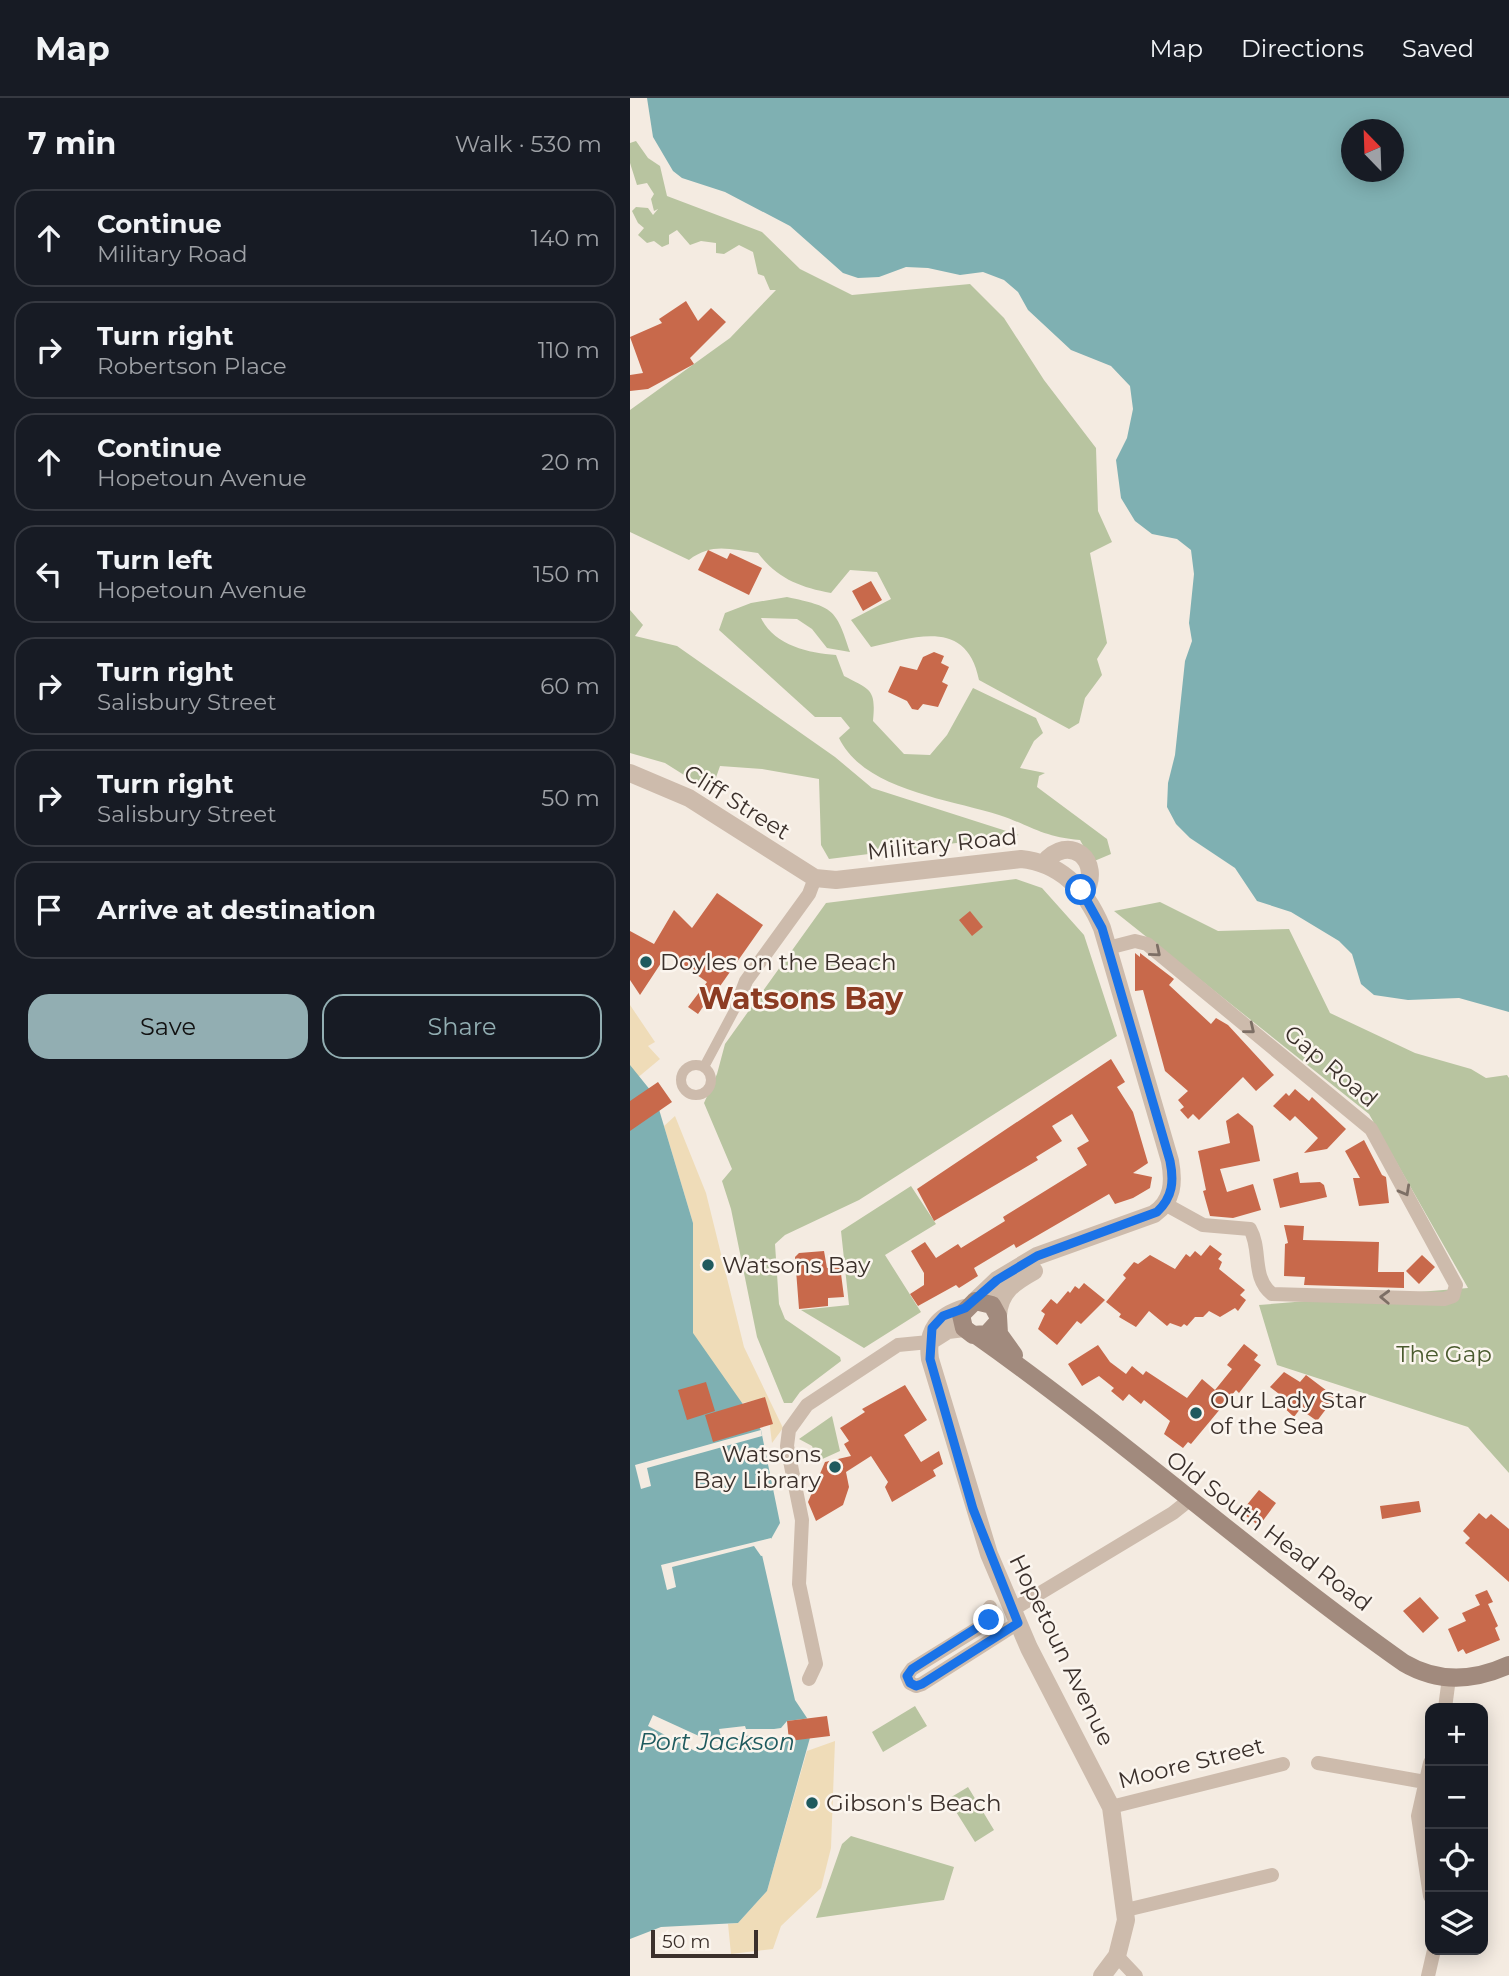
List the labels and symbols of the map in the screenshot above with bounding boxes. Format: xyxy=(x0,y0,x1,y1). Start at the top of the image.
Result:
north arrow xyxy=(1341,119,1404,182)
street label: Cliff Street xyxy=(679,758,795,846)
street label: Military Road xyxy=(866,822,1018,866)
route start xyxy=(1065,874,1096,905)
one-way arrow xyxy=(1148,944,1161,956)
place label: Doyles on the Beach xyxy=(660,948,896,976)
marker: Doyles on the Beach xyxy=(638,954,654,970)
district label: Watsons Bay xyxy=(699,980,904,1017)
street label: Gap Road xyxy=(1279,1019,1383,1113)
one-way arrow xyxy=(1243,1021,1255,1034)
one-way arrow xyxy=(1397,1184,1410,1197)
place label: Watsons Bay xyxy=(722,1251,871,1279)
marker: Watsons Bay xyxy=(700,1257,716,1273)
one-way arrow xyxy=(1379,1290,1390,1305)
park label: The Gap xyxy=(1396,1340,1492,1368)
place label: Our Lady Star of the Sea xyxy=(1210,1386,1367,1440)
marker: Our Lady Star of the Sea xyxy=(1188,1405,1204,1421)
place label: Watsons Bay Library xyxy=(693,1440,822,1494)
street label: Old South Head Road xyxy=(1161,1445,1377,1617)
marker: Watsons Bay Library xyxy=(827,1459,843,1475)
street label: Hopetoun Avenue xyxy=(1003,1550,1121,1750)
route end xyxy=(973,1604,1004,1635)
water label: Port Jackson xyxy=(639,1727,795,1756)
street label: Moore Street xyxy=(1115,1731,1267,1795)
place label: Gibson's Beach xyxy=(826,1789,1001,1817)
marker: Gibson's Beach xyxy=(804,1795,820,1811)
scale bar xyxy=(651,1927,758,1959)

